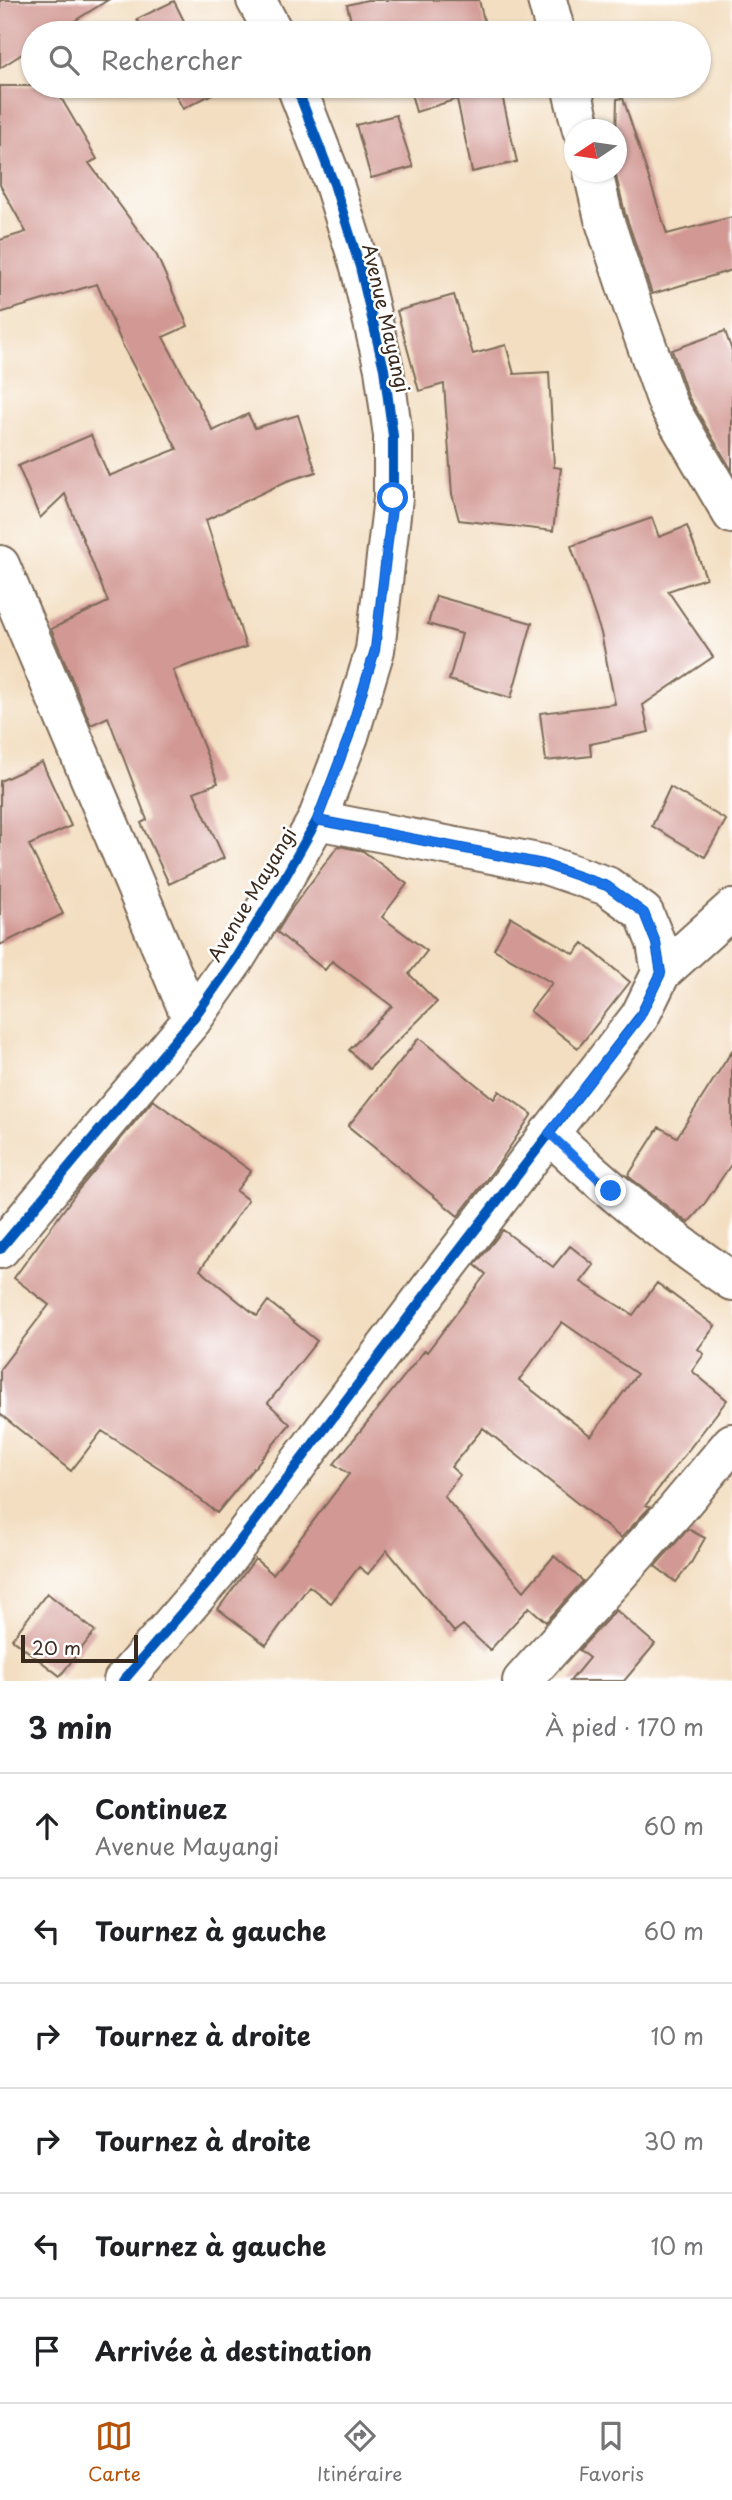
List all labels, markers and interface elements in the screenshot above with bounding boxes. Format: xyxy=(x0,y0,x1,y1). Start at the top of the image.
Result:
search box xyxy=(21,21,711,98)
text: Rechercher xyxy=(101,40,242,79)
icon: search xyxy=(45,41,83,79)
north arrow xyxy=(564,119,627,182)
street label: Avenue Mayangi xyxy=(356,241,418,395)
route start xyxy=(377,482,408,513)
street label: Avenue Mayangi xyxy=(200,822,302,966)
route end xyxy=(595,1175,626,1206)
scale bar xyxy=(21,1632,138,1664)
text: 20 m xyxy=(32,1633,81,1661)
text: 3 min xyxy=(28,1704,113,1749)
text: À pied · 170 m xyxy=(545,1709,704,1744)
text: Continuez xyxy=(95,1789,227,1828)
icon: ahead xyxy=(28,1807,66,1845)
text: 60 m xyxy=(644,1808,704,1843)
text: Avenue Mayangi xyxy=(95,1828,279,1863)
text: Tournez à gauche xyxy=(95,1911,326,1950)
icon: left xyxy=(28,1912,66,1950)
text: 60 m xyxy=(644,1913,704,1948)
text: Tournez à droite xyxy=(95,2016,311,2055)
icon: right xyxy=(28,2017,66,2055)
text: 10 m xyxy=(650,2018,704,2053)
text: Tournez à droite xyxy=(95,2121,311,2160)
icon: right xyxy=(28,2122,66,2160)
text: 30 m xyxy=(643,2123,704,2158)
text: Tournez à gauche xyxy=(95,2226,326,2265)
icon: left xyxy=(28,2227,66,2265)
text: 10 m xyxy=(650,2228,704,2263)
text: Arrivée à destination xyxy=(95,2331,372,2370)
icon: arrive xyxy=(28,2332,66,2370)
tab: Carte xyxy=(88,2417,141,2487)
tab: Itinéraire xyxy=(317,2417,402,2487)
tab: Favoris xyxy=(579,2417,644,2487)

